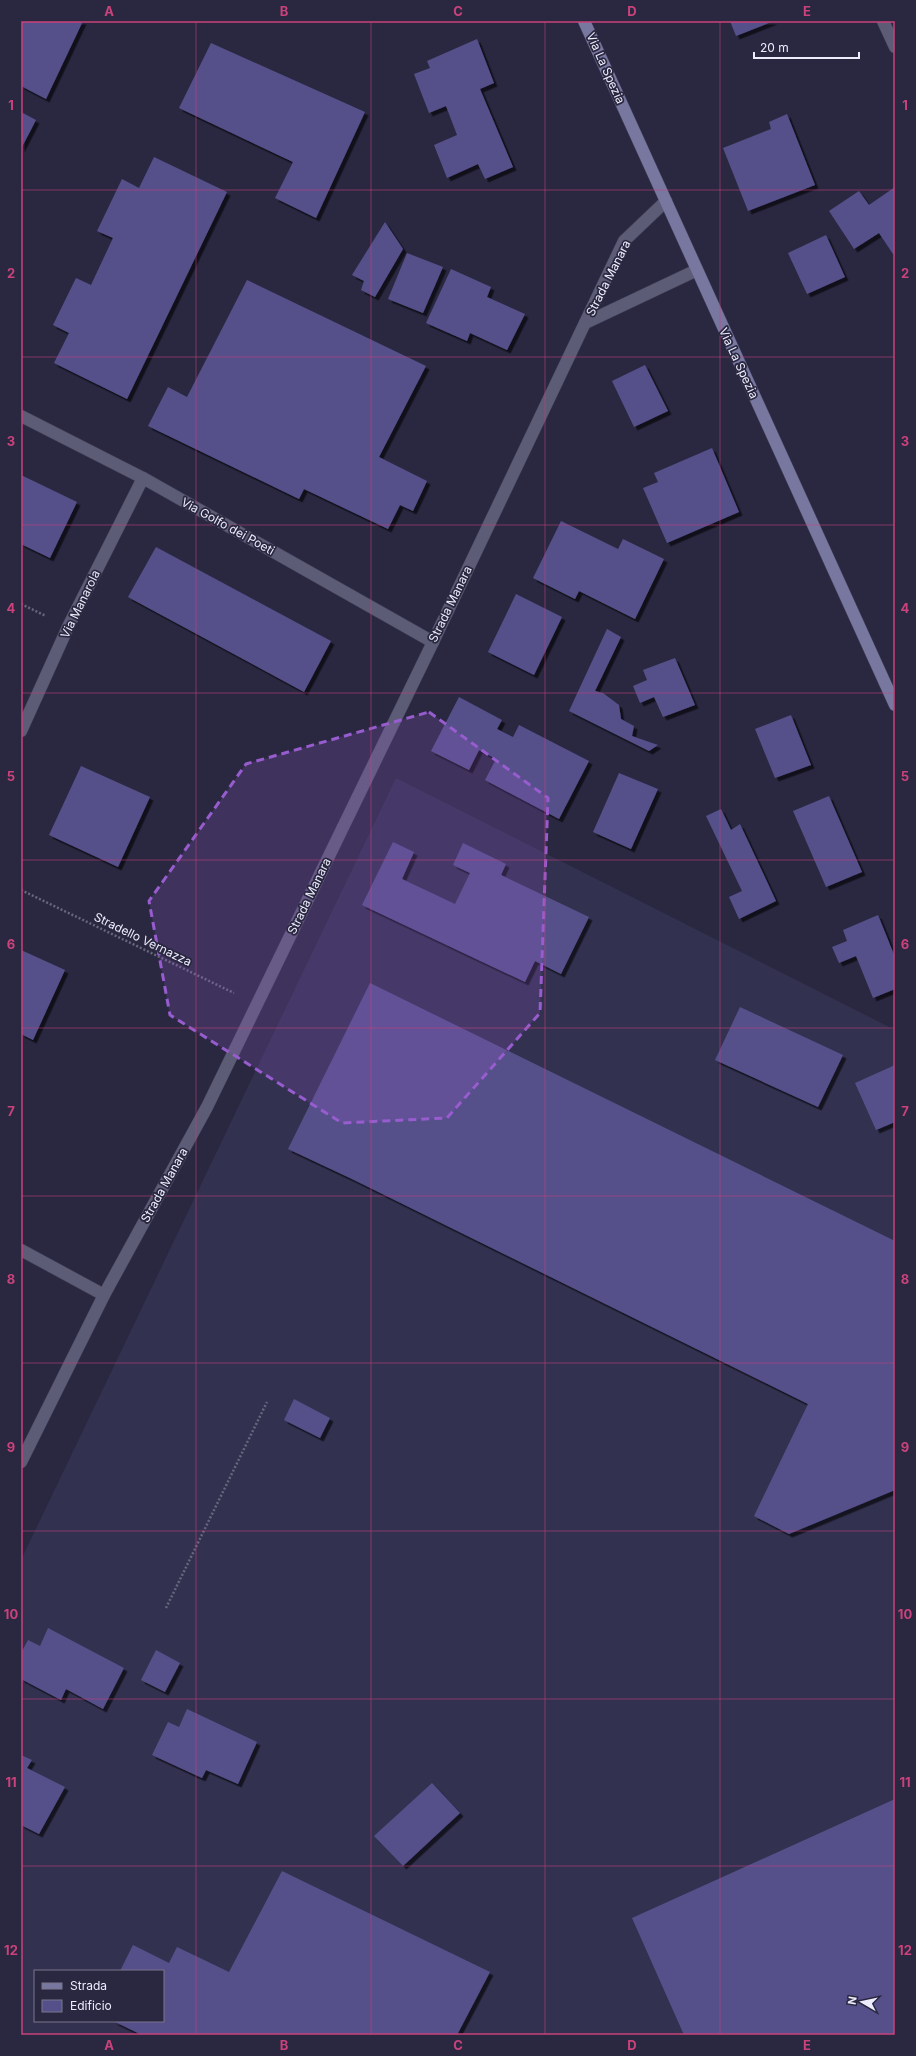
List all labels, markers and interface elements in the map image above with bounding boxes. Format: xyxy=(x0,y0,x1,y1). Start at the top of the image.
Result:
text: A xyxy=(104,3,114,19)
text: B xyxy=(280,3,289,19)
text: C xyxy=(453,3,463,19)
text: D xyxy=(627,3,637,19)
text: E xyxy=(803,3,811,19)
street label: Via La Spezia xyxy=(584,30,628,106)
scale bar xyxy=(754,34,859,60)
text: 20 m xyxy=(760,40,789,55)
text: 1 xyxy=(8,97,14,113)
text: 1 xyxy=(902,97,908,113)
street label: Strada Manara xyxy=(582,238,634,318)
text: 2 xyxy=(7,265,15,281)
text: 2 xyxy=(901,265,909,281)
street label: Via La Spezia xyxy=(716,325,762,401)
text: 3 xyxy=(7,433,15,449)
text: 3 xyxy=(901,433,909,449)
street label: Via Golfo dei Poeti xyxy=(179,494,277,558)
street label: Strada Manara xyxy=(425,563,475,645)
street label: Via Manarola xyxy=(57,568,103,640)
text: 4 xyxy=(7,600,16,616)
text: 4 xyxy=(901,600,910,616)
text: 5 xyxy=(7,768,15,784)
text: 5 xyxy=(901,768,909,784)
street label: Strada Manara xyxy=(284,855,334,937)
street label: Stradello Vernazza xyxy=(92,909,194,969)
text: 6 xyxy=(7,936,15,952)
text: 6 xyxy=(901,936,909,952)
text: 7 xyxy=(7,1103,15,1119)
text: 7 xyxy=(901,1103,909,1119)
street label: Strada Manara xyxy=(137,1145,191,1225)
text: 8 xyxy=(7,1271,15,1287)
text: 8 xyxy=(901,1271,909,1287)
text: 9 xyxy=(7,1439,15,1455)
text: 9 xyxy=(901,1439,909,1455)
text: 10 xyxy=(4,1606,18,1622)
text: 10 xyxy=(898,1606,912,1622)
text: 11 xyxy=(5,1774,17,1790)
text: 11 xyxy=(899,1774,911,1790)
text: 12 xyxy=(4,1942,18,1958)
text: 12 xyxy=(898,1942,912,1958)
legend xyxy=(34,1970,164,2022)
text: Strada xyxy=(70,1978,107,1993)
north arrow xyxy=(842,1982,882,2022)
text: N xyxy=(845,1995,860,2006)
text: Edificio xyxy=(70,1998,112,2013)
text: A xyxy=(104,2037,114,2053)
text: B xyxy=(280,2037,289,2053)
text: C xyxy=(453,2037,463,2053)
text: D xyxy=(627,2037,637,2053)
text: E xyxy=(803,2037,811,2053)

